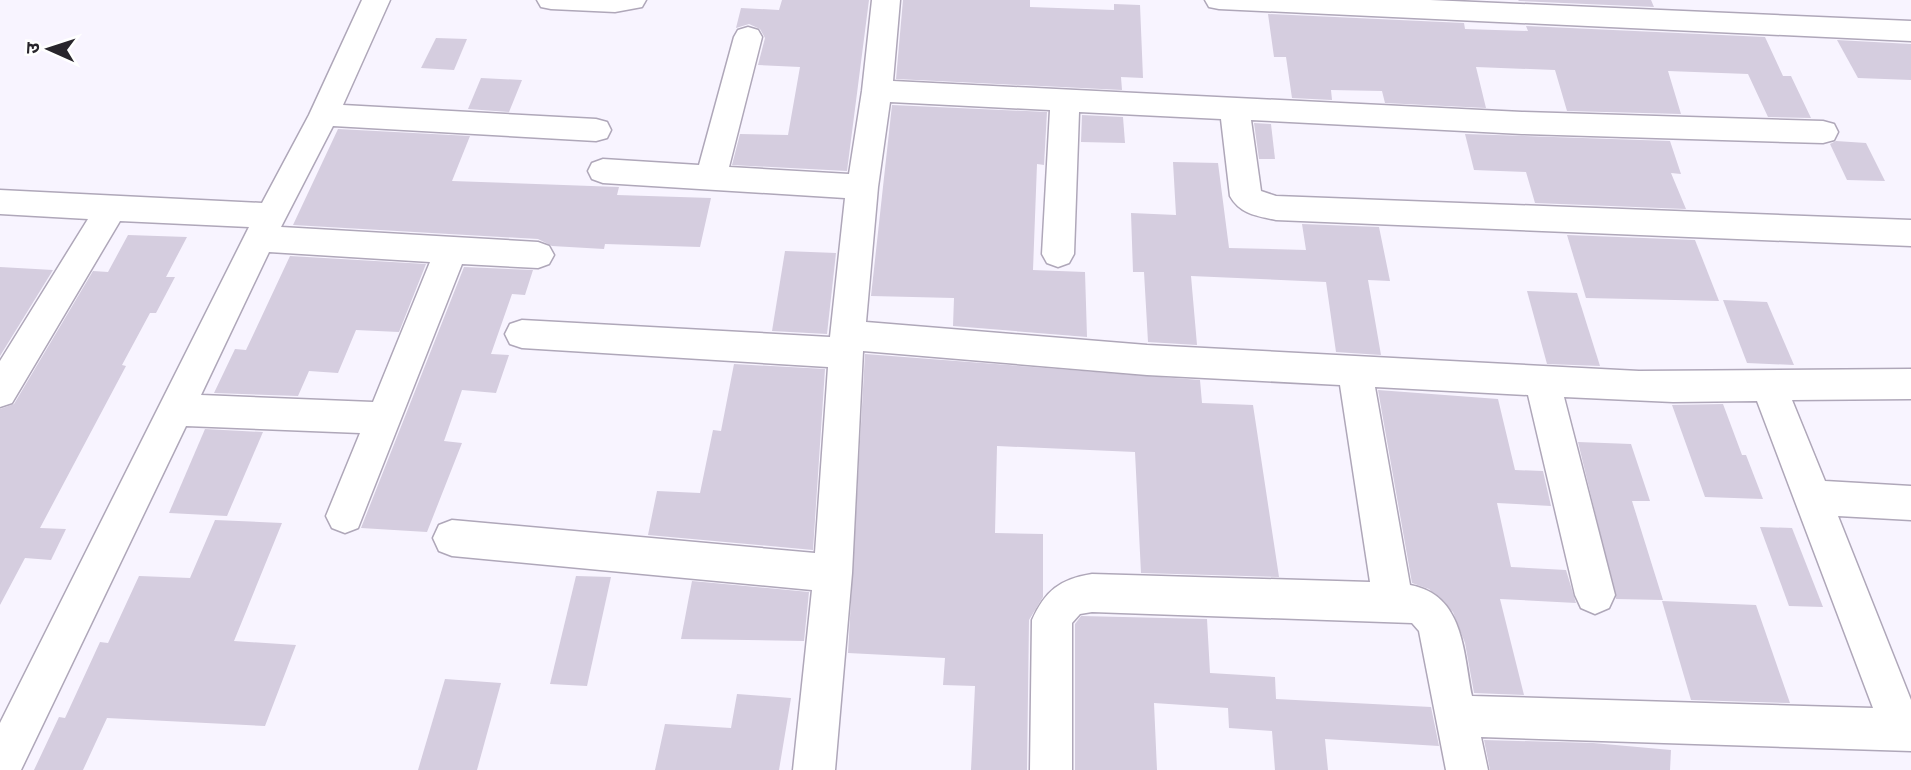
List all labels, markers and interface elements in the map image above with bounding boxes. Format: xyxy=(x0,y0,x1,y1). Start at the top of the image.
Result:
north arrow xyxy=(14,14,84,84)
text: उ xyxy=(20,41,44,54)

